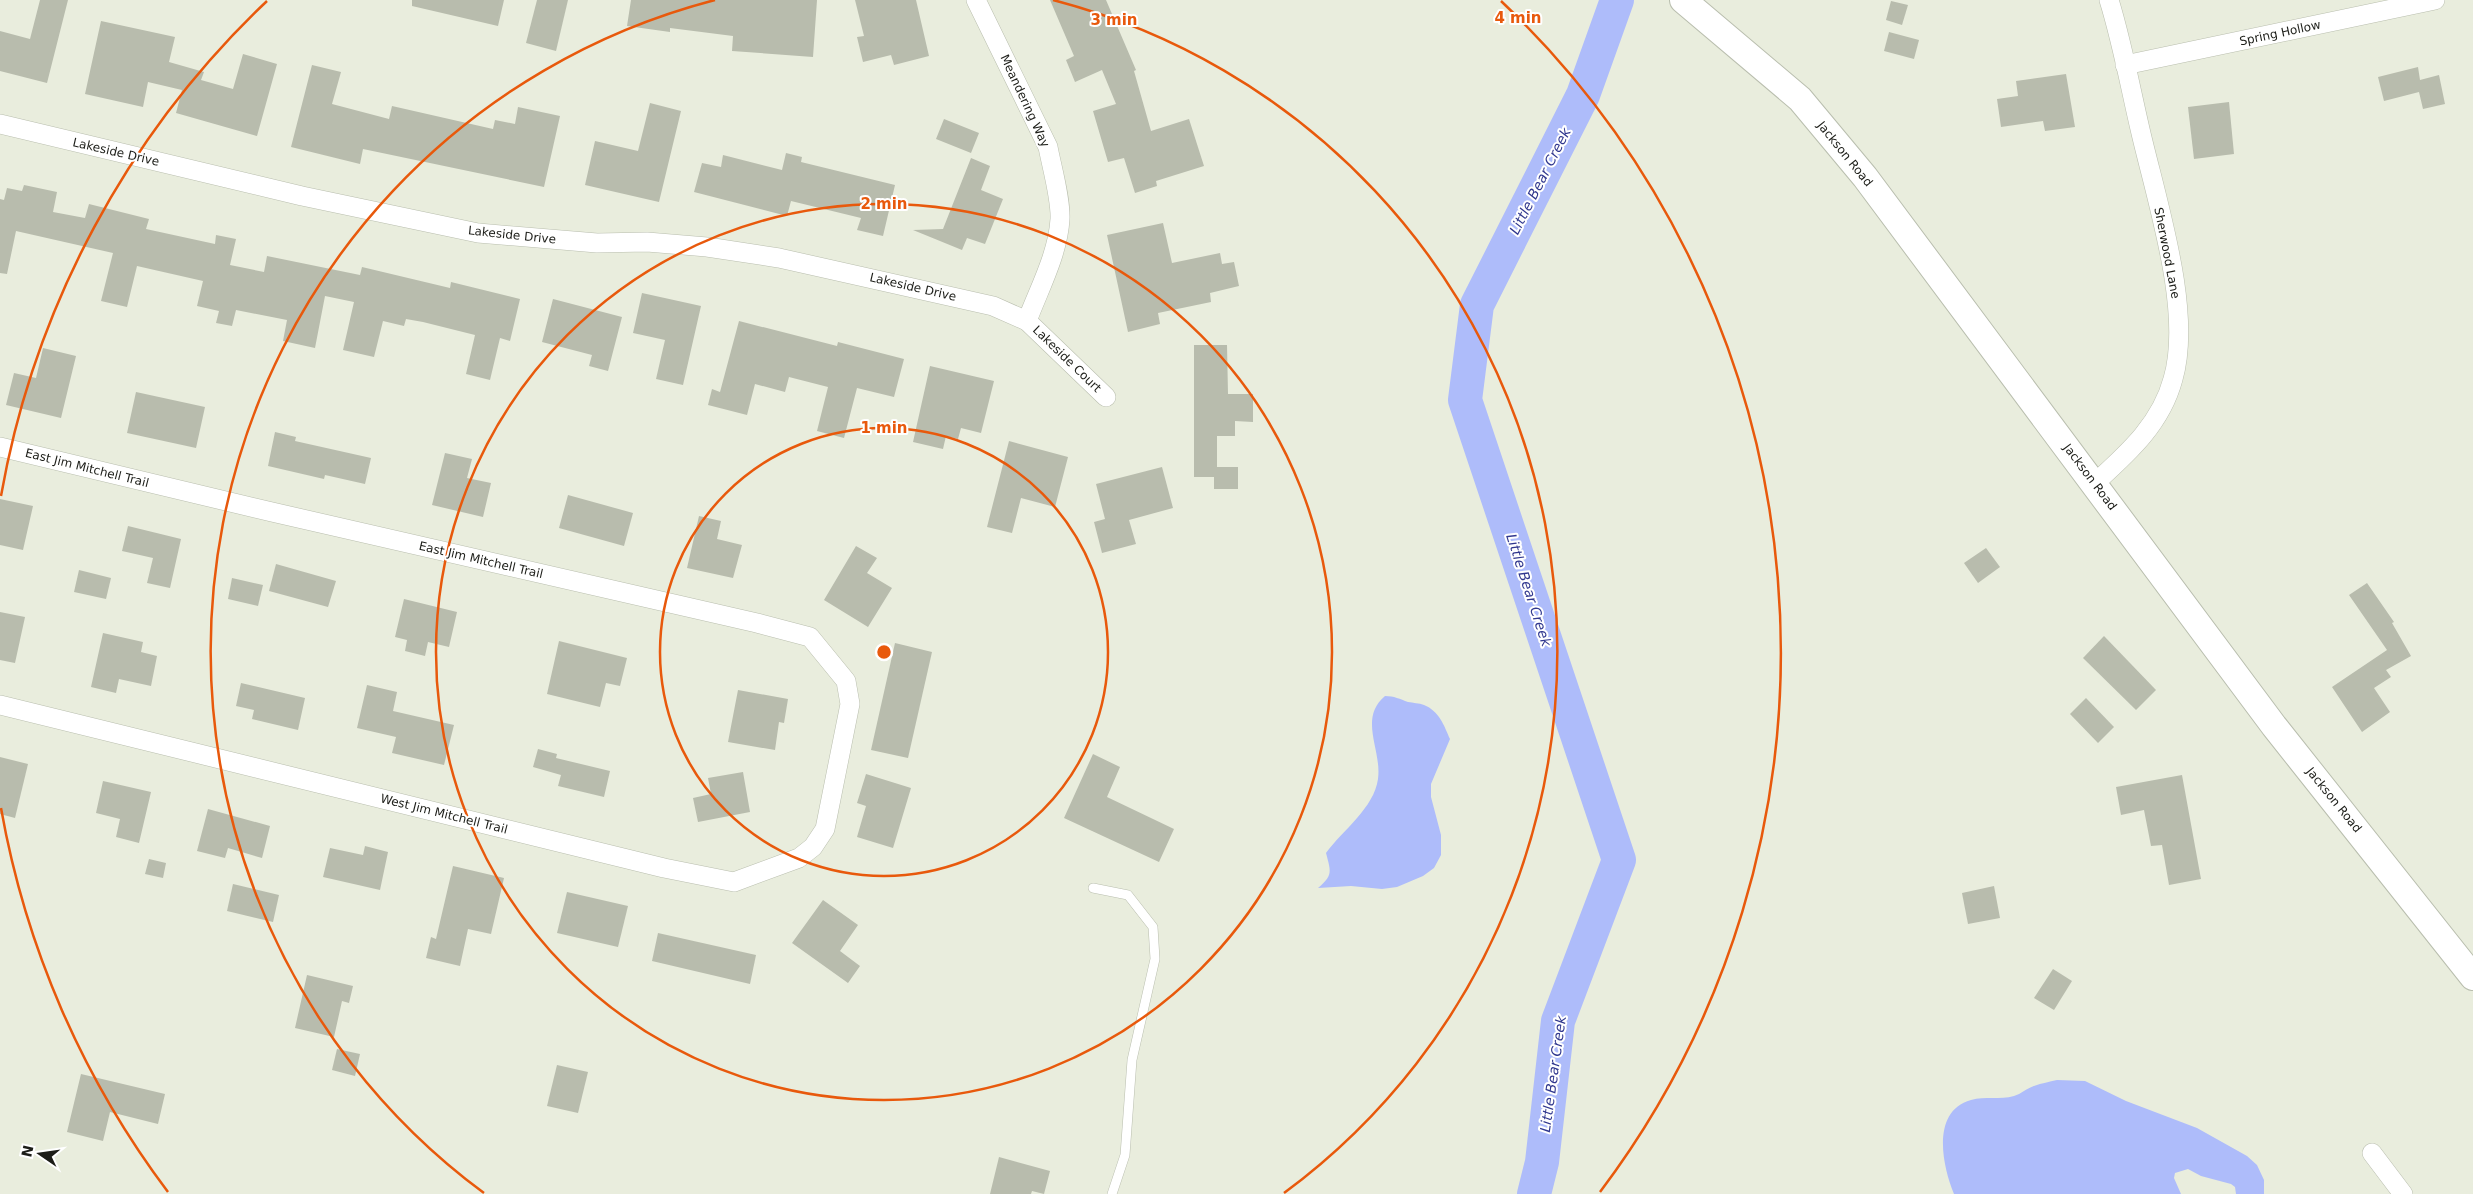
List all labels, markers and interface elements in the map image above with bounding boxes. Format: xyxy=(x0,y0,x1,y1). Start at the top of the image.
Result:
text: 4 min xyxy=(1494,9,1542,27)
text: 3 min xyxy=(1090,11,1138,29)
street label: Spring Hollow xyxy=(2238,18,2322,48)
street label: Meandering Way xyxy=(997,52,1053,150)
street label: Jackson Road xyxy=(1814,118,1875,189)
water label: Little Bear Creek xyxy=(1506,124,1574,237)
street label: Lakeside Drive xyxy=(71,135,161,169)
text: 2 min xyxy=(860,195,908,213)
street label: Sherwood Lane xyxy=(2151,206,2183,300)
street label: Lakeside Drive xyxy=(467,223,557,247)
street label: Lakeside Drive xyxy=(868,270,958,304)
street label: Lakeside Court xyxy=(1030,323,1104,395)
text: 1 min xyxy=(860,419,908,437)
street label: Jackson Road xyxy=(2060,440,2120,513)
street label: East Jim Mitchell Trail xyxy=(24,446,150,490)
water label: Little Bear Creek xyxy=(1503,532,1555,649)
street label: East Jim Mitchell Trail xyxy=(418,539,544,581)
centre of rings xyxy=(875,643,893,661)
street label: Jackson Road xyxy=(2303,764,2364,835)
street label: West Jim Mitchell Trail xyxy=(379,791,509,837)
water label: Little Bear Creek xyxy=(1537,1014,1569,1133)
north arrow xyxy=(15,1129,65,1179)
text: N xyxy=(18,1144,36,1159)

